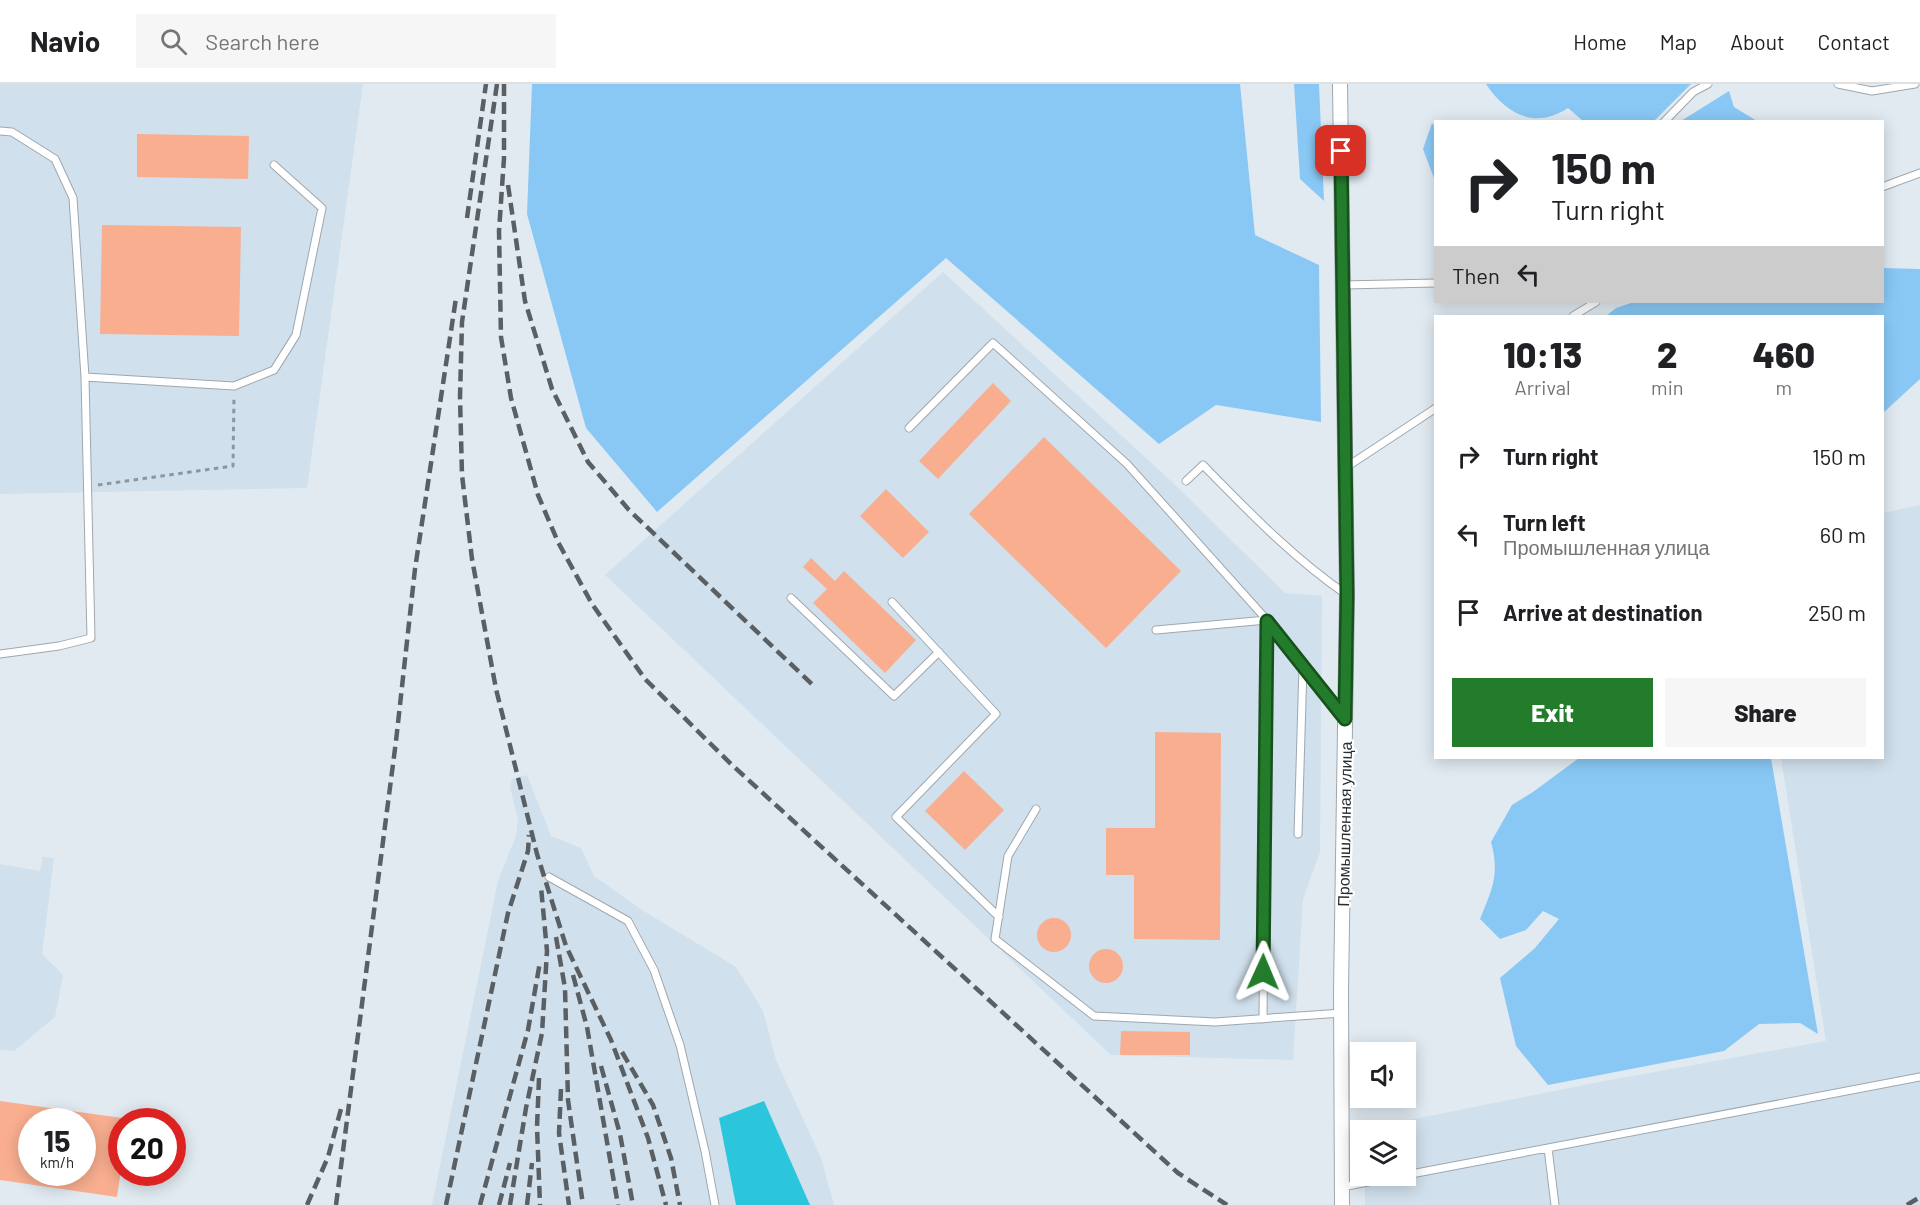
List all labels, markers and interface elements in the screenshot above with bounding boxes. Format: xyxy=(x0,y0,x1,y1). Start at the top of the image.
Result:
search box xyxy=(136,14,556,68)
text: Navio xyxy=(30,24,100,58)
icon: search xyxy=(157,25,190,58)
text: Search here xyxy=(205,28,320,54)
text: Home xyxy=(1573,29,1627,54)
text: Map xyxy=(1660,29,1697,54)
text: About xyxy=(1730,29,1785,54)
text: Contact xyxy=(1818,29,1890,54)
pin xyxy=(1315,125,1366,176)
icon: arrive xyxy=(1324,134,1357,167)
text: 150 m xyxy=(1551,142,1656,192)
icon: right xyxy=(1452,144,1530,222)
text: Turn right xyxy=(1551,193,1665,225)
icon: left xyxy=(1512,258,1545,291)
text: Then xyxy=(1452,262,1500,288)
text: 10:13 xyxy=(1503,332,1582,375)
text: 2 xyxy=(1657,332,1678,375)
text: 460 xyxy=(1752,332,1815,375)
text: Arrival xyxy=(1515,375,1571,399)
text: min xyxy=(1651,375,1684,399)
text: m xyxy=(1775,375,1792,399)
icon: right xyxy=(1452,440,1485,473)
text: Turn right xyxy=(1503,443,1598,469)
text: 150 m xyxy=(1812,443,1866,469)
text: Turn left xyxy=(1503,509,1586,535)
icon: left xyxy=(1452,518,1485,551)
text: 60 m xyxy=(1820,521,1866,547)
text: Промышленная улица xyxy=(1503,535,1710,559)
icon: arrive xyxy=(1452,596,1485,629)
text: Arrive at destination xyxy=(1503,599,1702,625)
text: 250 m xyxy=(1808,599,1866,625)
button: Exit xyxy=(1452,678,1653,747)
button: Share xyxy=(1665,678,1866,747)
street label: Промышленная улица xyxy=(1333,741,1355,907)
position arrow xyxy=(1231,940,1295,1004)
map controls xyxy=(1350,1042,1416,1186)
button: sound xyxy=(1350,1042,1416,1108)
speed limit sign: 20 xyxy=(108,1108,186,1186)
button: layers xyxy=(1350,1120,1416,1186)
text: 15 xyxy=(44,1122,70,1158)
text: km/h xyxy=(40,1153,74,1171)

